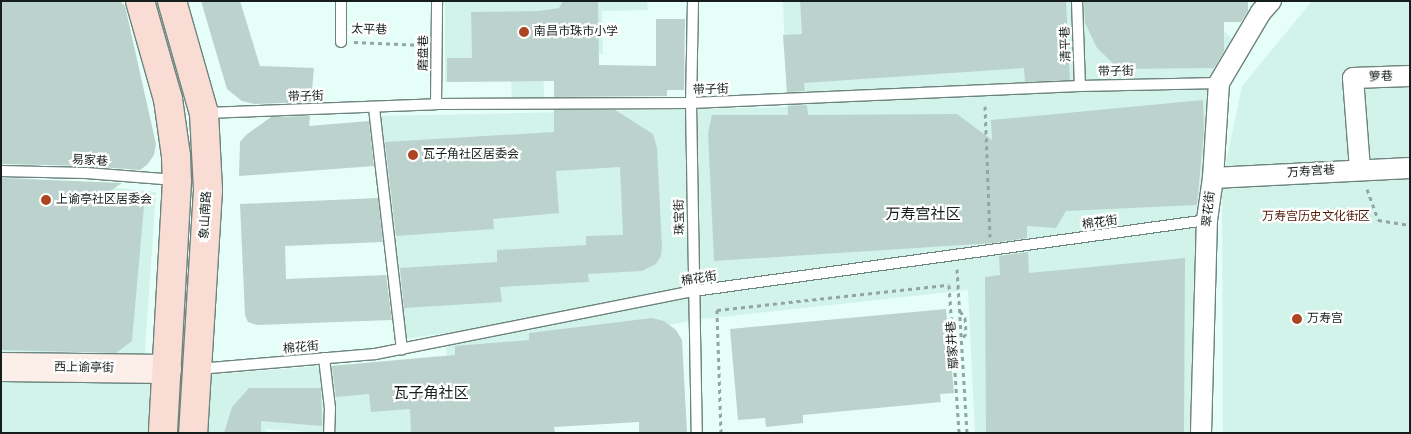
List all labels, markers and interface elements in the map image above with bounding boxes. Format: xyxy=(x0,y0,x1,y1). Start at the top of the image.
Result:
street label: 太平巷 xyxy=(351,22,387,38)
place label: 南昌市珠市小学 xyxy=(534,25,618,39)
marker: 南昌市珠市小学 xyxy=(518,26,530,38)
street label: 清平巷 xyxy=(1058,26,1074,62)
street label: 磨盘巷 xyxy=(416,35,432,71)
street label: 带子街 xyxy=(1098,64,1134,80)
street label: 箩巷 xyxy=(1369,69,1393,85)
street label: 带子街 xyxy=(693,82,729,98)
street label: 带子街 xyxy=(288,89,324,105)
place label: 瓦子角社区居委会 xyxy=(423,148,519,162)
marker: 瓦子角社区居委会 xyxy=(407,149,419,161)
street label: 易家巷 xyxy=(72,153,108,169)
street label: 万寿宫巷 xyxy=(1287,163,1335,181)
street label: 翠花街 xyxy=(1200,190,1218,228)
street label: 象山南路 xyxy=(198,191,214,239)
place label: 上谕亭社区居委会 xyxy=(56,193,152,207)
marker: 上谕亭社区居委会 xyxy=(40,194,52,206)
street label: 珠宝街 xyxy=(672,199,688,235)
district label: 万寿宫社区 xyxy=(886,206,960,224)
park label: 万寿宫历史文化街区 xyxy=(1262,210,1370,224)
street label: 棉花街 xyxy=(1081,213,1119,233)
street label: 棉花街 xyxy=(680,269,718,289)
place label: 万寿宫 xyxy=(1307,312,1343,326)
marker: 万寿宫 xyxy=(1291,313,1303,325)
street label: 鄢家井巷 xyxy=(944,321,962,369)
street label: 棉花街 xyxy=(282,339,320,357)
street label: 西上谕亭街 xyxy=(54,360,114,376)
district label: 瓦子角社区 xyxy=(394,385,468,403)

